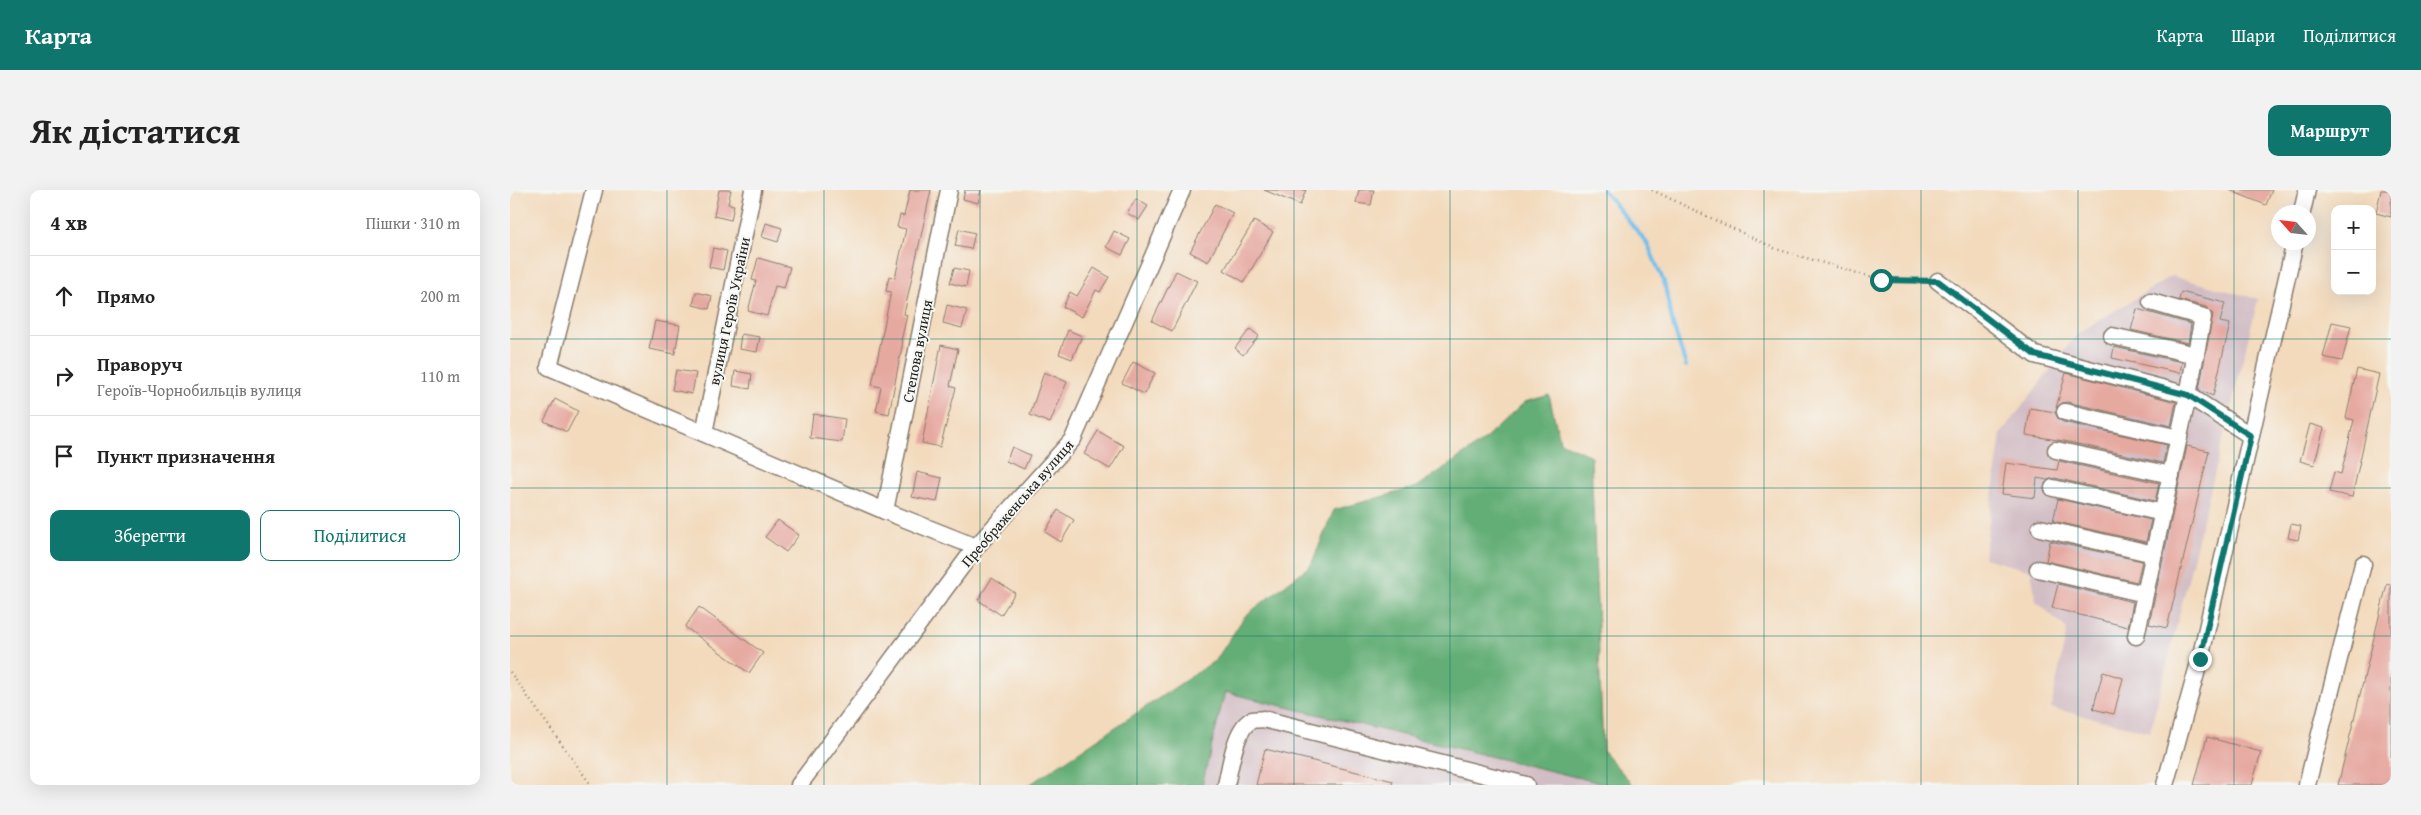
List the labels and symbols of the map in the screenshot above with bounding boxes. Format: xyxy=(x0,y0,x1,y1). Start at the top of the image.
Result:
north arrow xyxy=(2271,205,2316,250)
street label: вулиця Героїв України xyxy=(703,235,755,387)
route start xyxy=(1870,269,1893,292)
street label: Степова вулиця xyxy=(897,297,937,404)
street label: Преображенська вулиця xyxy=(956,435,1078,571)
route end xyxy=(2189,648,2212,671)

